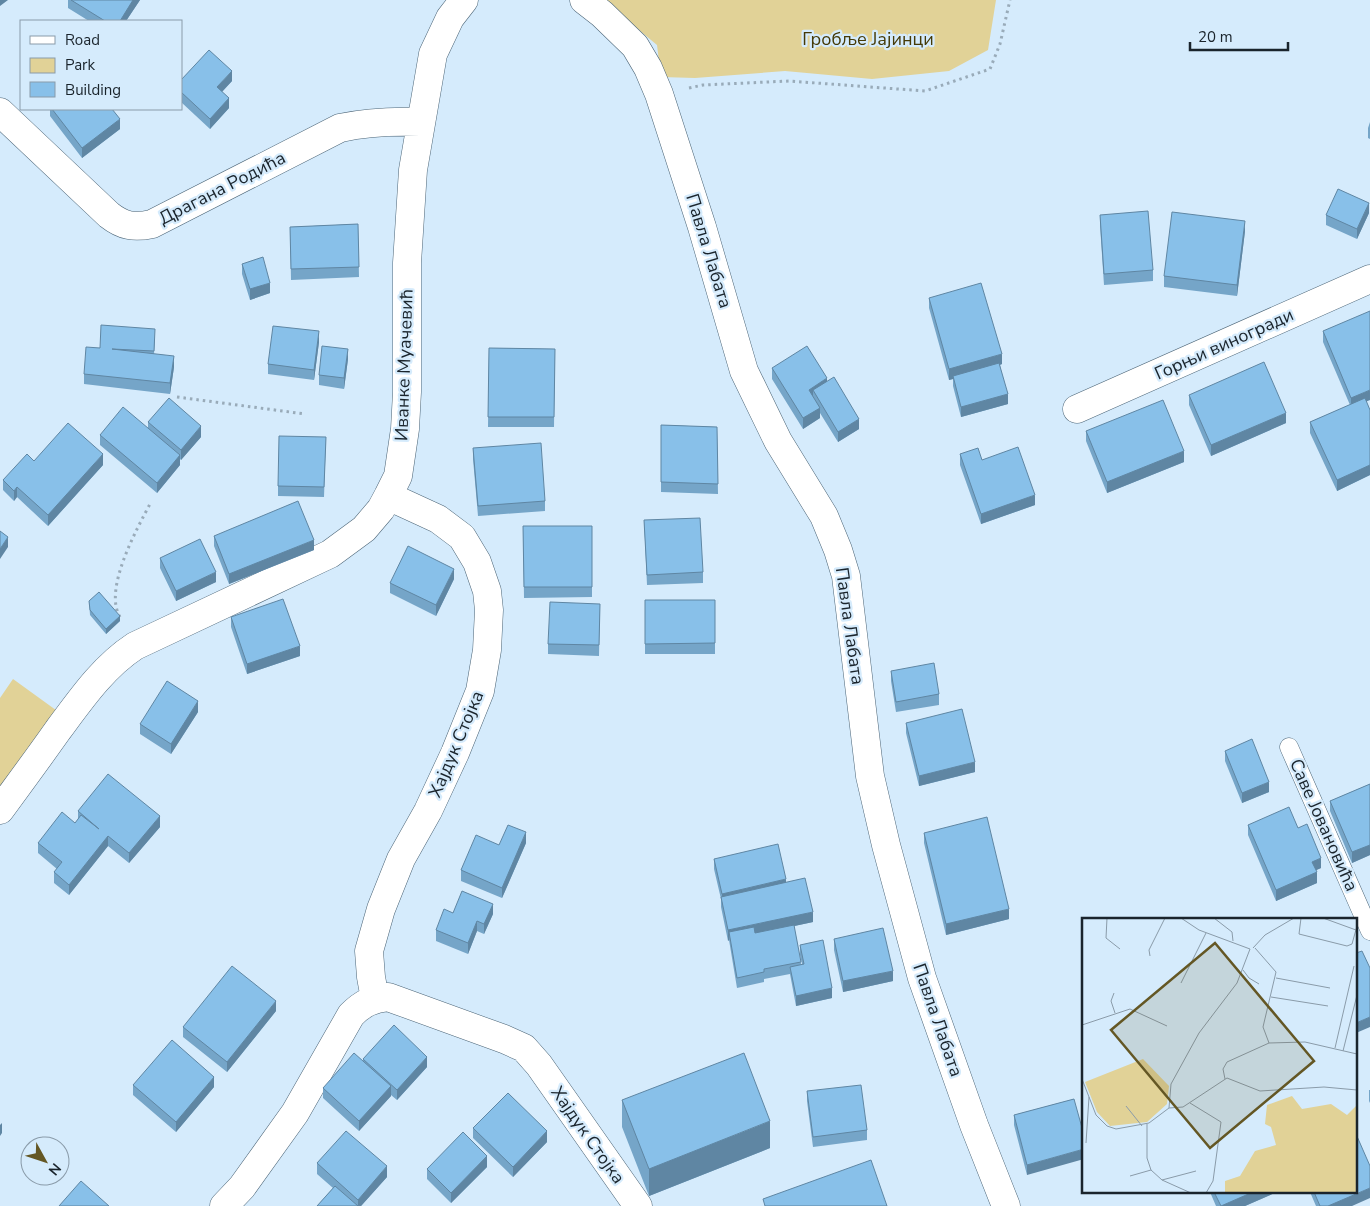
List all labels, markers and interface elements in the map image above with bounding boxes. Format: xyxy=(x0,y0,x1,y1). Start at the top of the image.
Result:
legend xyxy=(20,20,182,110)
scale bar xyxy=(1190,20,1288,52)
park label: Гробље Јајинци xyxy=(802,27,934,51)
text: 20 m xyxy=(1198,27,1233,47)
text: Road xyxy=(65,30,100,50)
text: Park xyxy=(65,55,95,75)
text: Building xyxy=(65,80,121,100)
street label: Драгана Родића xyxy=(154,146,290,230)
street label: Павла Лабата xyxy=(680,191,738,311)
street label: Иванке Муачевић xyxy=(389,289,419,441)
street label: Горњи виногради xyxy=(1151,303,1297,385)
street label: Павла Лабата xyxy=(830,566,870,686)
street label: Хајдук Стојка xyxy=(423,687,489,801)
street label: Саве Јовановића xyxy=(1284,755,1364,895)
inset map xyxy=(1082,918,1358,1194)
street label: Павла Лабата xyxy=(907,960,969,1080)
street label: Хајдук Стојка xyxy=(546,1081,630,1189)
north arrow xyxy=(20,1136,70,1186)
text: N xyxy=(44,1159,65,1179)

